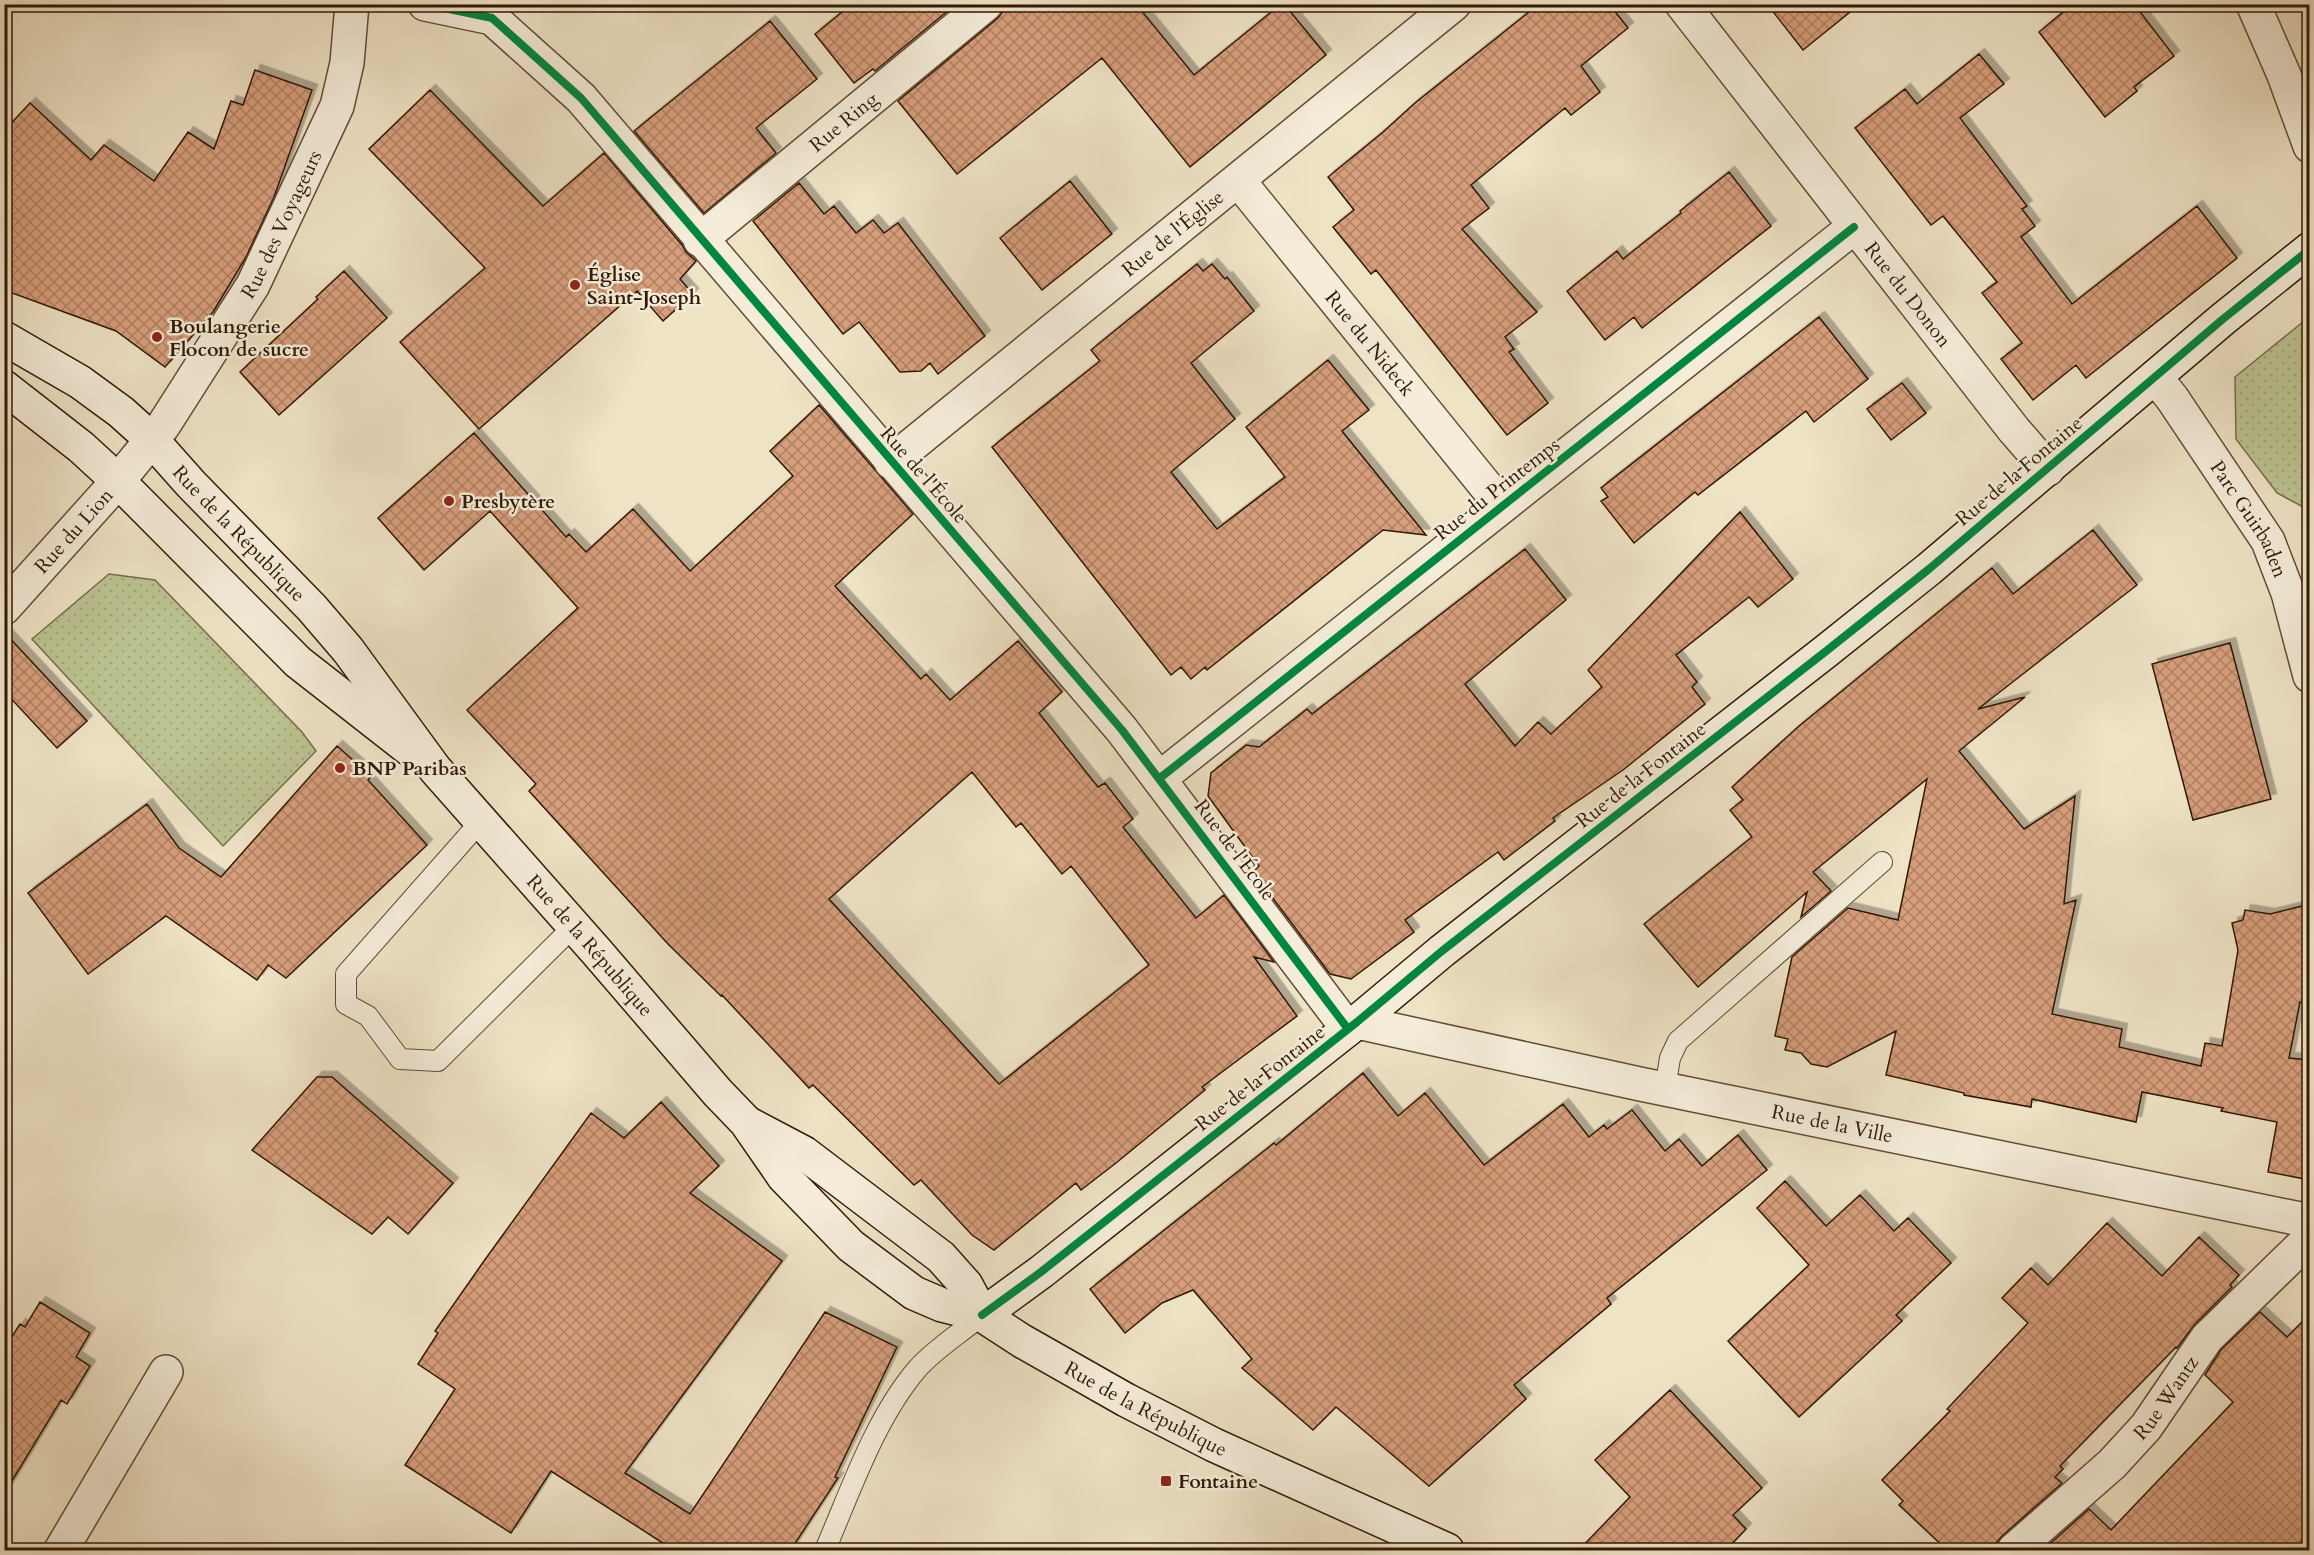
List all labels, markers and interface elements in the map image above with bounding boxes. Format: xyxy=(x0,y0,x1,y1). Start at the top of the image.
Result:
street label: Rue Ring xyxy=(803,85,884,158)
street label: Rue des Voyageurs xyxy=(234,146,328,304)
street label: Rue de l'Église xyxy=(1116,183,1229,283)
street label: Rue du Donon xyxy=(1859,236,1958,353)
place label: Église Saint-Joseph xyxy=(587,261,702,311)
marker: Église Saint-Joseph xyxy=(568,278,582,292)
street label: Rue du Nideck xyxy=(1319,285,1421,402)
place label: Boulangerie Flocon de sucre xyxy=(169,313,309,363)
marker: Boulangerie Flocon de sucre xyxy=(150,330,164,344)
street label: Rue de la Fontaine xyxy=(1950,410,2088,532)
street label: Rue de l'École xyxy=(874,421,974,529)
street label: Rue du Printemps xyxy=(1429,432,1565,546)
street label: Parc Guirbaden xyxy=(2204,455,2294,582)
street label: Rue de la République xyxy=(167,459,312,607)
street label: Rue du Lion xyxy=(28,482,119,579)
place label: Presbytère xyxy=(461,488,555,515)
marker: Presbytère xyxy=(442,494,456,508)
street label: Rue de la Fontaine xyxy=(1570,716,1712,834)
place label: BNP Paribas xyxy=(352,755,467,782)
marker: BNP Paribas xyxy=(333,761,347,775)
street label: Rue de l'École xyxy=(1188,794,1282,906)
street label: Rue de la République xyxy=(521,868,660,1022)
street label: Rue de la Fontaine xyxy=(1189,1019,1331,1137)
street label: Rue de la Ville xyxy=(1769,1098,1895,1149)
street label: Rue Wantz xyxy=(2127,1350,2205,1446)
street label: Rue de la République xyxy=(1060,1354,1231,1463)
place label: Fontaine xyxy=(1178,1468,1258,1495)
marker: Fontaine xyxy=(1159,1474,1173,1488)

